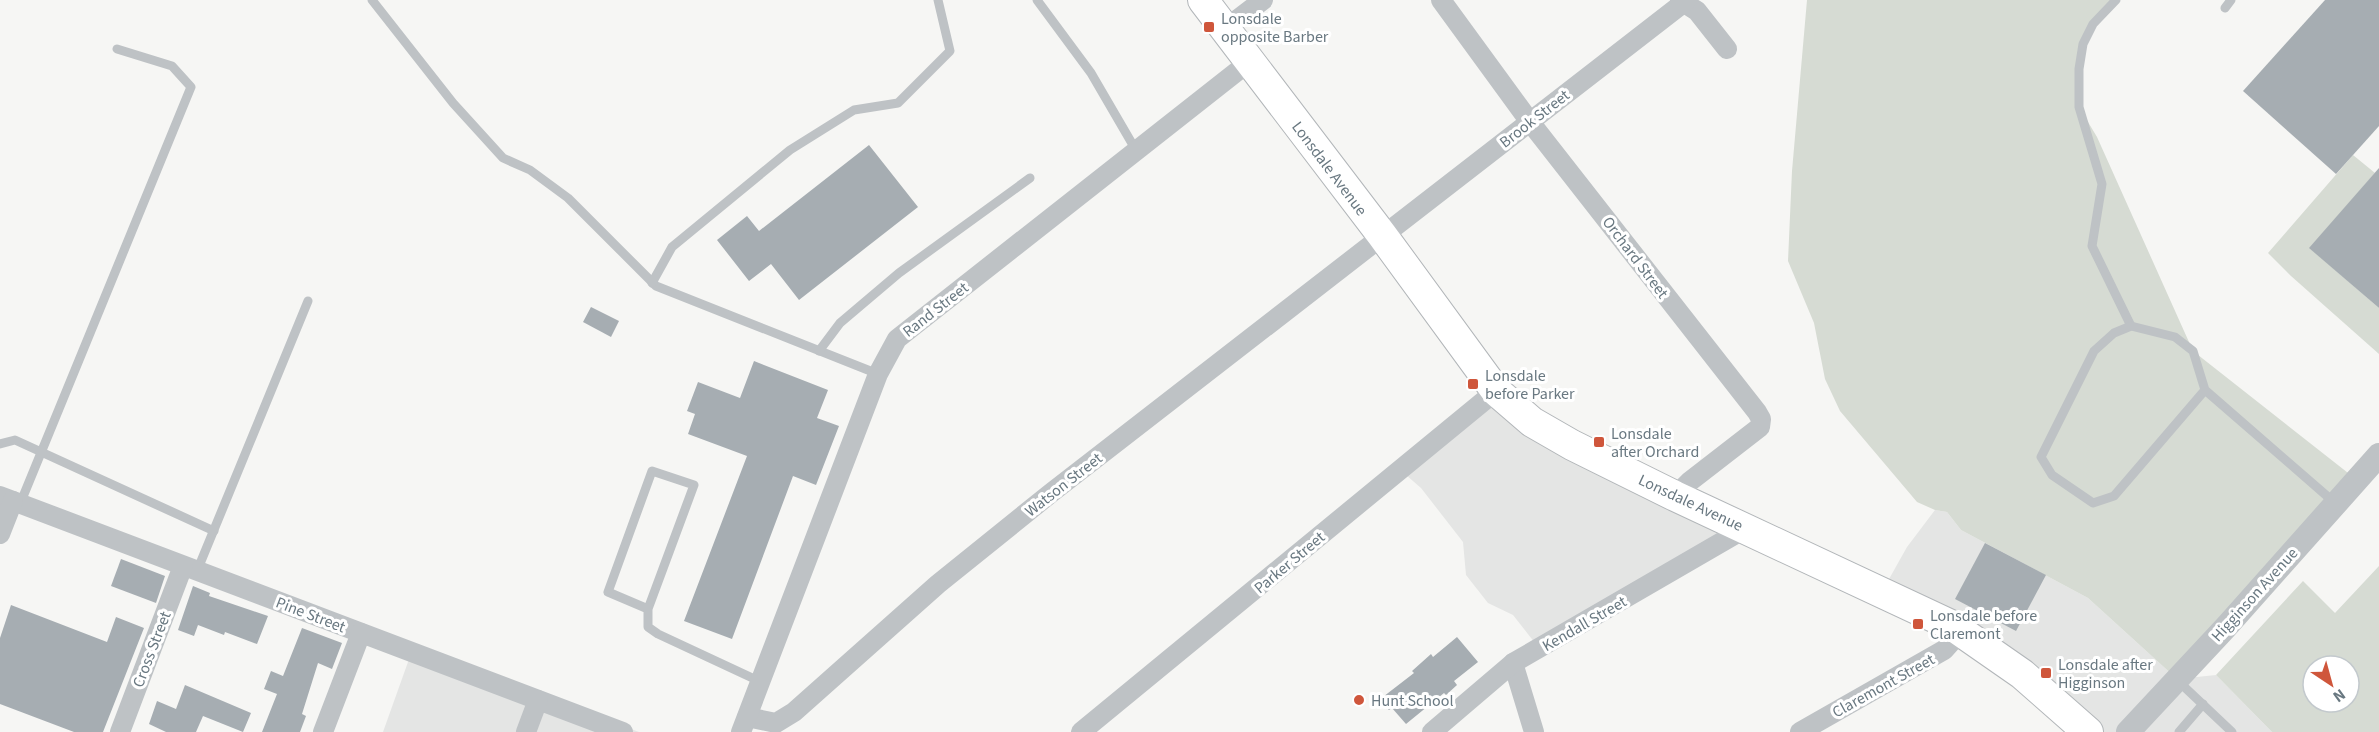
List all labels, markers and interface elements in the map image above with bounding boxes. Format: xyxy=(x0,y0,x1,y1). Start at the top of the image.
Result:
place label: Lonsdale opposite Barber xyxy=(1221,8,1329,48)
marker: Lonsdale opposite Barber xyxy=(1202,20,1216,34)
street label: Brook Street xyxy=(1495,84,1575,153)
street label: Lonsdale Avenue xyxy=(1286,117,1372,220)
street label: Orchard Street xyxy=(1597,212,1674,304)
street label: Rand Street xyxy=(898,277,974,342)
place label: Lonsdale before Parker xyxy=(1485,365,1575,405)
marker: Lonsdale before Parker xyxy=(1466,377,1480,391)
place label: Lonsdale after Orchard xyxy=(1611,423,1699,463)
marker: Lonsdale after Orchard xyxy=(1592,435,1606,449)
street label: Watson Street xyxy=(1020,447,1107,522)
street label: Lonsdale Avenue xyxy=(1635,469,1747,537)
street label: Parker Street xyxy=(1249,526,1330,599)
street label: Higginson Avenue xyxy=(2206,543,2303,647)
street label: Kendall Street xyxy=(1538,590,1631,657)
street label: Pine Street xyxy=(273,592,349,638)
place label: Lonsdale before Claremont xyxy=(1930,605,2037,645)
street label: Cross Street xyxy=(127,608,177,691)
marker: Lonsdale before Claremont xyxy=(1911,617,1925,631)
street label: Claremont Street xyxy=(1828,648,1939,723)
place label: Lonsdale after Higginson xyxy=(2058,654,2153,694)
north arrow xyxy=(2301,654,2361,714)
marker: Lonsdale after Higginson xyxy=(2039,666,2053,680)
text: N xyxy=(2328,683,2350,707)
place label: Hunt School xyxy=(1371,690,1453,712)
marker: Hunt School xyxy=(1352,693,1366,707)

